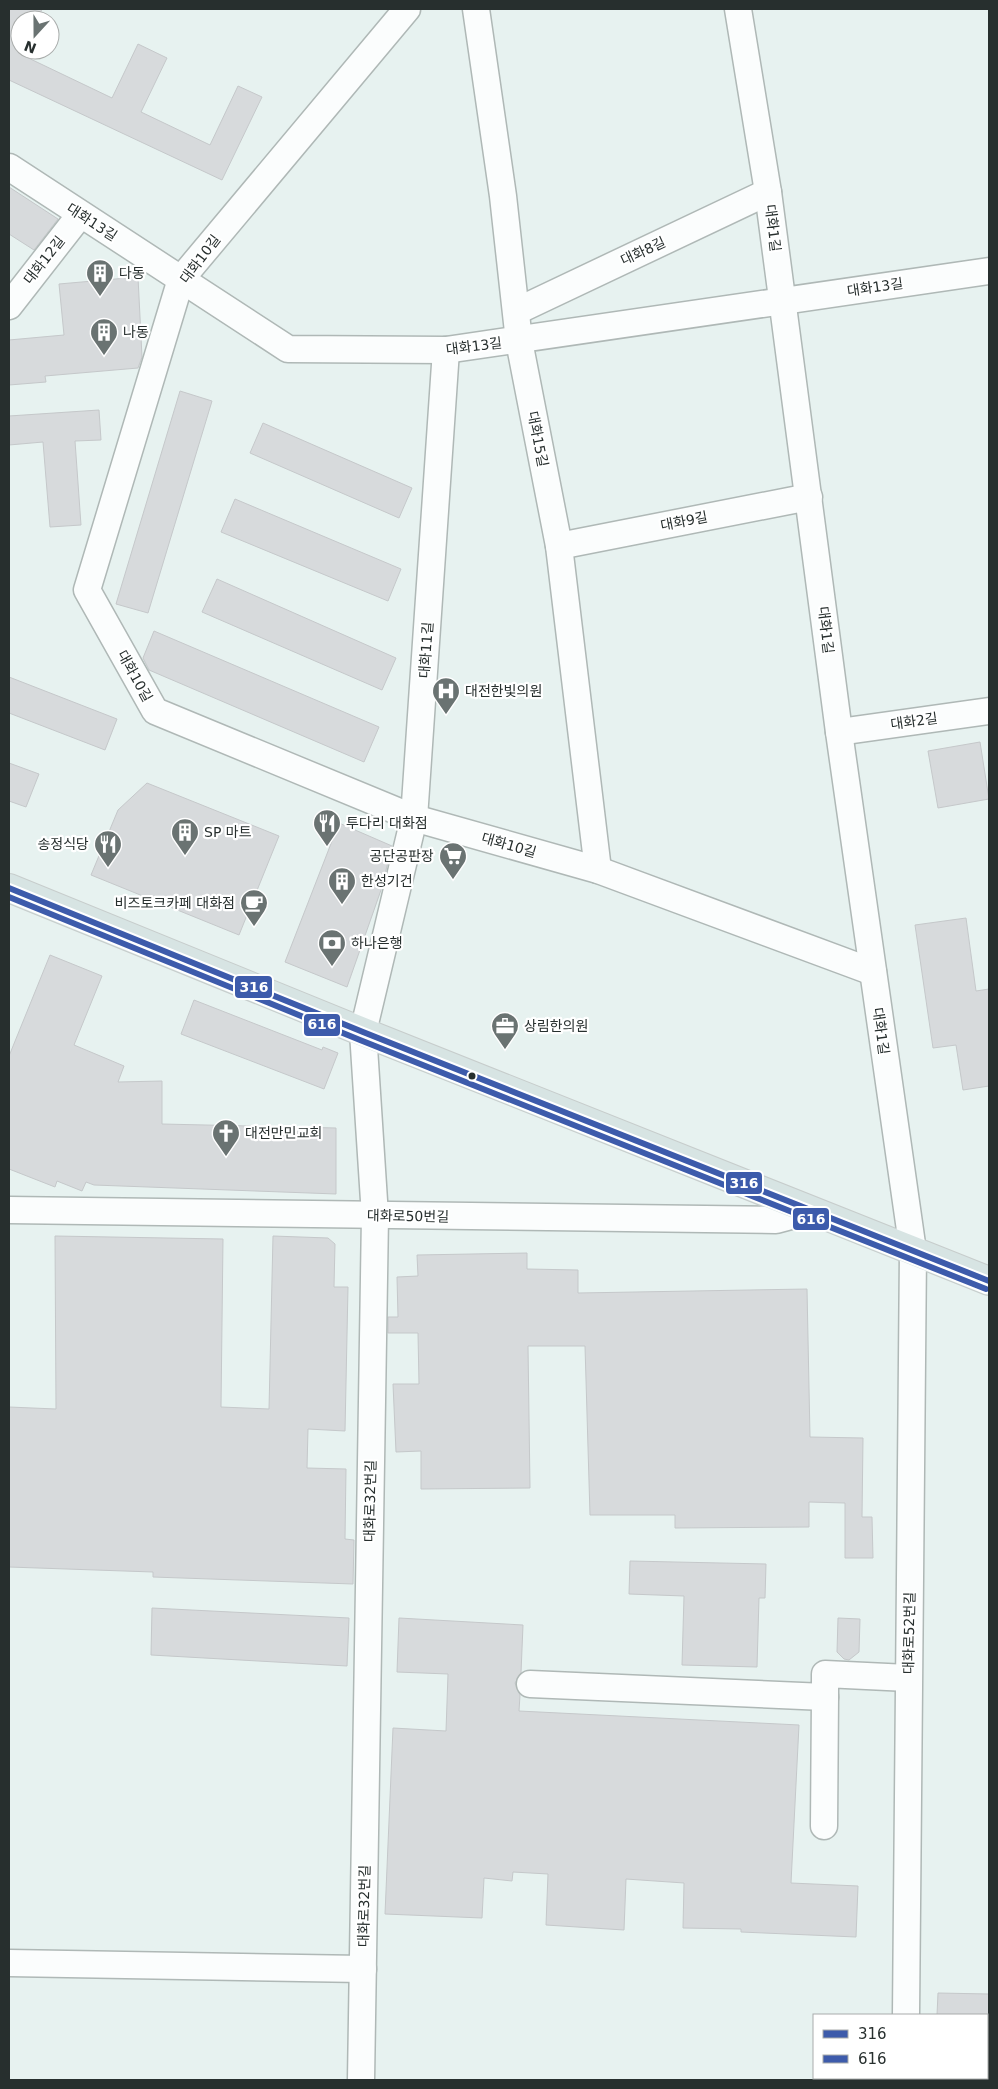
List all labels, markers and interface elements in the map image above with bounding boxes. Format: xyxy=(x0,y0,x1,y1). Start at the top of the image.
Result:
north arrow xyxy=(10,10,60,60)
text: N xyxy=(22,38,39,57)
street label: 대화13길 xyxy=(64,200,120,244)
street label: 대화1길 xyxy=(762,203,784,253)
street label: 대화10길 xyxy=(177,232,223,286)
street label: 대화12길 xyxy=(20,233,68,287)
street label: 대화8길 xyxy=(618,234,668,268)
building icon: 다동 xyxy=(85,258,115,297)
place label: 다동 xyxy=(119,265,145,281)
street label: 대화13길 xyxy=(846,275,904,299)
building icon: 나동 xyxy=(89,317,119,356)
place label: 나동 xyxy=(123,324,149,340)
street label: 대화13길 xyxy=(445,335,503,357)
street label: 대화15길 xyxy=(525,410,551,468)
street label: 대화9길 xyxy=(659,509,709,533)
street label: 대화1길 xyxy=(815,605,837,655)
street label: 대화11길 xyxy=(416,621,436,679)
street label: 대화10길 xyxy=(114,647,156,705)
hospital icon: 대전한빛의원 xyxy=(431,676,461,715)
place label: 대전한빛의원 xyxy=(465,683,542,699)
street label: 대화2길 xyxy=(889,710,939,732)
restaurant icon: 투다리 대화점 xyxy=(312,808,342,847)
place label: 투다리 대화점 xyxy=(346,815,428,831)
building icon: SP 마트 xyxy=(170,817,200,856)
place label: SP 마트 xyxy=(204,824,252,840)
restaurant icon: 송정식당 xyxy=(93,829,123,868)
street label: 대화10길 xyxy=(480,830,538,860)
place label: 송정식당 xyxy=(37,836,89,852)
supermarket icon: 공단공판장 xyxy=(438,841,468,880)
place label: 공단공판장 xyxy=(370,848,434,864)
building icon: 한성기건 xyxy=(327,866,357,905)
place label: 한성기건 xyxy=(361,873,413,889)
cafe icon: 비즈토크카페 대화점 xyxy=(239,888,269,927)
place label: 비즈토크카페 대화점 xyxy=(115,895,235,911)
bank icon: 하나은행 xyxy=(317,928,347,967)
place label: 하나은행 xyxy=(351,935,403,951)
line badge: 316 xyxy=(234,975,273,999)
text: 316 xyxy=(239,979,269,995)
street label: 대화1길 xyxy=(870,1006,892,1056)
office icon: 상림한의원 xyxy=(490,1011,520,1050)
line badge: 616 xyxy=(303,1013,341,1037)
text: 616 xyxy=(307,1016,337,1032)
place label: 상림한의원 xyxy=(524,1018,588,1034)
unlabelled marker xyxy=(467,1071,477,1081)
church icon: 대전만민교회 xyxy=(211,1118,241,1157)
place label: 대전만민교회 xyxy=(245,1125,322,1141)
line badge: 316 xyxy=(725,1171,763,1195)
text: 316 xyxy=(729,1175,759,1191)
street label: 대화로50번길 xyxy=(367,1207,449,1225)
line badge: 616 xyxy=(792,1207,830,1231)
text: 616 xyxy=(796,1211,826,1227)
street label: 대화로32번길 xyxy=(361,1460,379,1542)
street label: 대화로52번길 xyxy=(900,1592,918,1674)
street label: 대화로32번길 xyxy=(355,1865,373,1947)
legend xyxy=(813,2014,988,2079)
text: 316 xyxy=(858,2025,887,2043)
text: 616 xyxy=(858,2050,887,2068)

